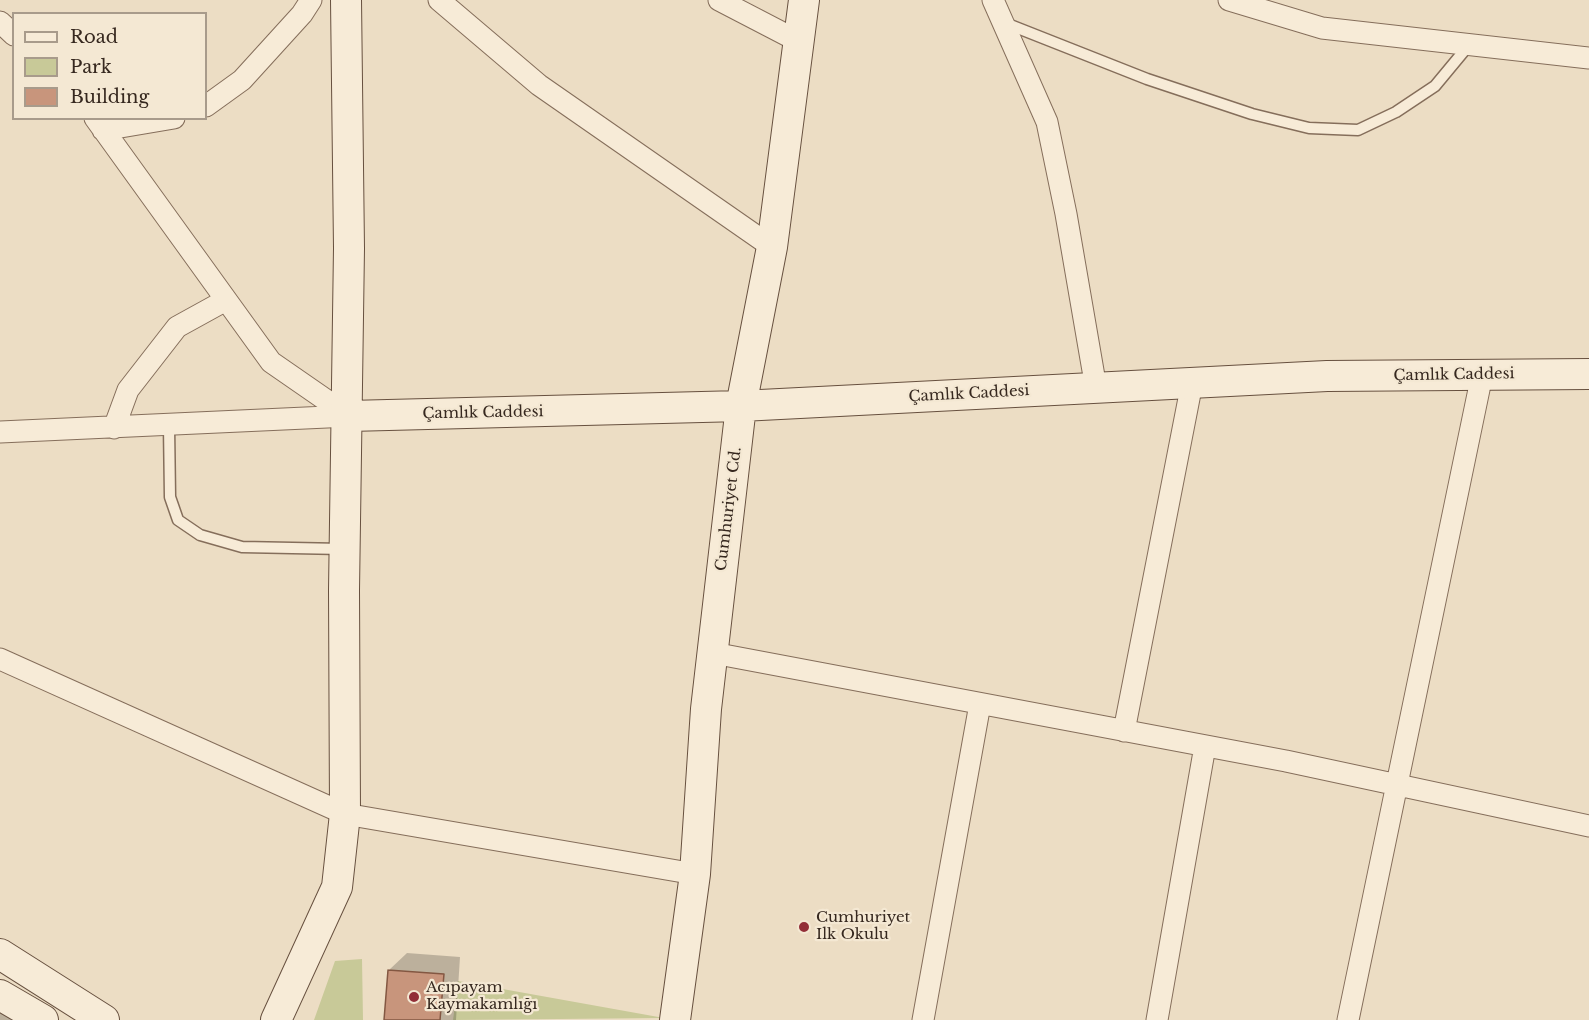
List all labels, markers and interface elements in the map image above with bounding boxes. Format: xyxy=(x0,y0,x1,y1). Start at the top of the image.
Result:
legend xyxy=(12,12,207,120)
text: Road xyxy=(70,26,118,48)
text: Park xyxy=(70,56,112,78)
text: Building xyxy=(70,86,149,108)
street label: Çamlık Caddesi xyxy=(1393,365,1515,385)
street label: Çamlık Caddesi xyxy=(908,382,1030,406)
street label: Çamlık Caddesi xyxy=(422,403,544,423)
street label: Cumhuriyet Cd. xyxy=(712,446,746,572)
place label: Cumhuriyet Ilk Okulu xyxy=(816,909,910,944)
marker: Cumhuriyet Ilk Okulu xyxy=(797,920,811,934)
place label: Acıpayam Kaymakamlığı xyxy=(426,979,537,1014)
marker: Acıpayam Kaymakamlığı xyxy=(407,990,421,1004)

